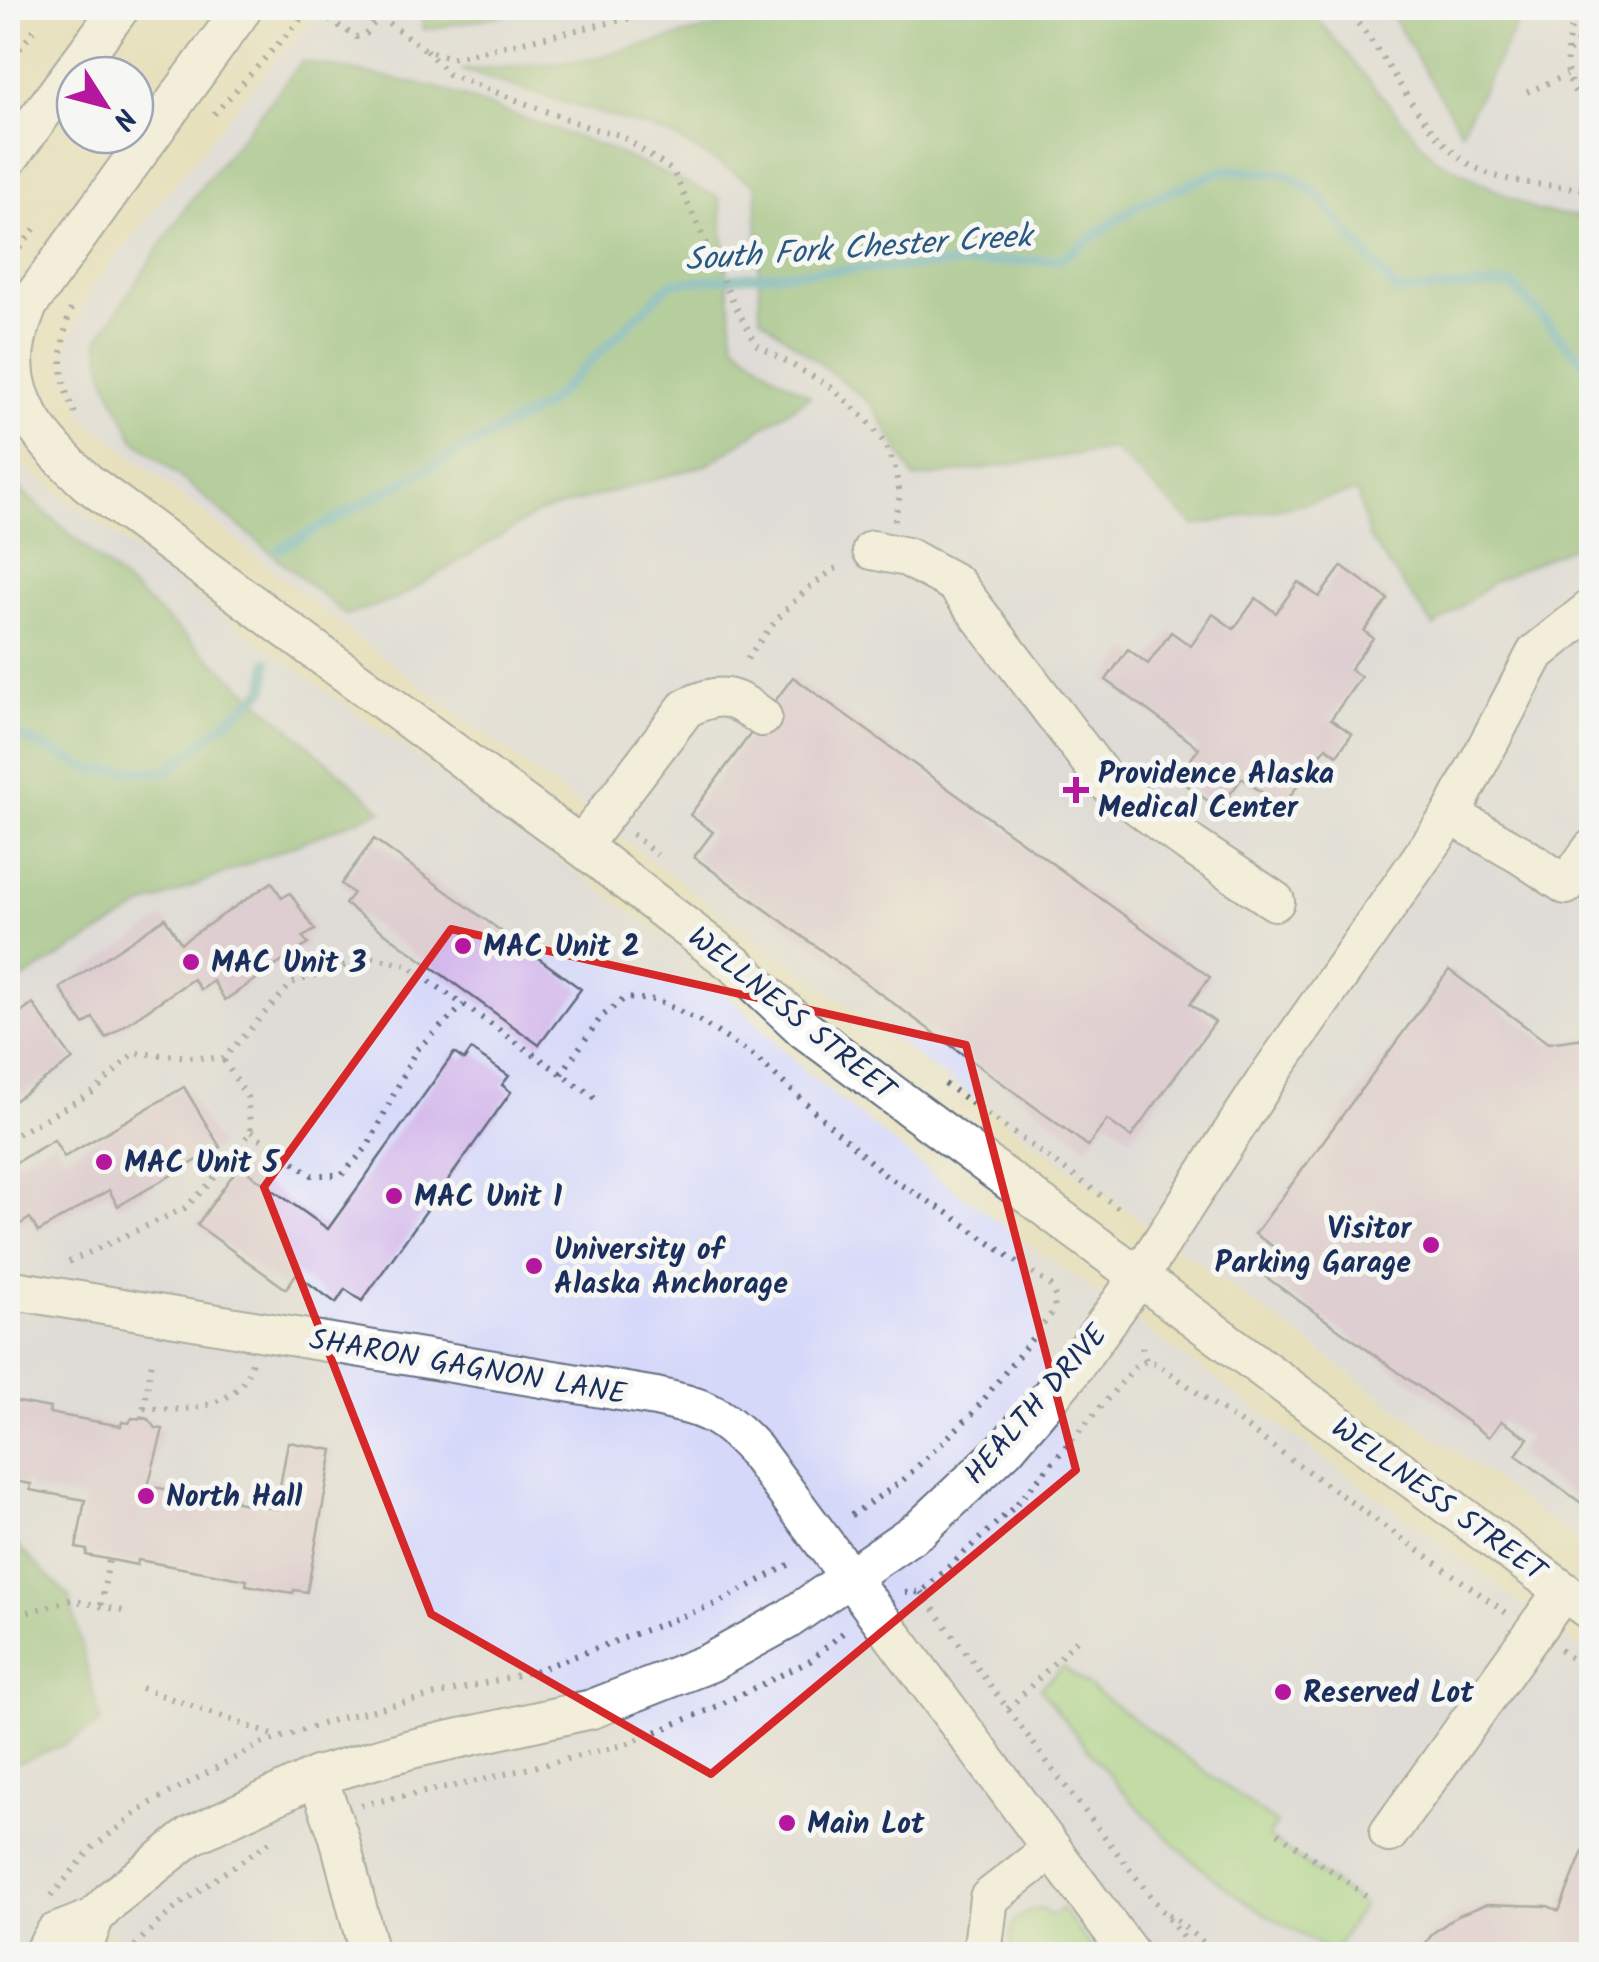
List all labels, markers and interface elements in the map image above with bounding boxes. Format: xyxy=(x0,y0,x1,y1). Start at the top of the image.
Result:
north arrow xyxy=(55,55,155,155)
text: N xyxy=(100,98,147,139)
water label: South Fork Chester Creek xyxy=(683,212,1037,287)
place label: Providence Alaska Medical Center xyxy=(1098,751,1334,833)
marker: Providence Alaska Medical Center xyxy=(1063,777,1089,803)
street label: WELLNESS STREET xyxy=(676,915,908,1116)
place label: MAC Unit 2 xyxy=(483,924,639,972)
marker: MAC Unit 2 xyxy=(452,935,474,957)
place label: MAC Unit 3 xyxy=(211,940,366,988)
marker: MAC Unit 3 xyxy=(180,951,202,973)
place label: MAC Unit 5 xyxy=(124,1140,281,1188)
marker: MAC Unit 5 xyxy=(93,1151,115,1173)
place label: MAC Unit 1 xyxy=(414,1174,562,1222)
marker: MAC Unit 1 xyxy=(383,1185,405,1207)
place label: Visitor Parking Garage xyxy=(1215,1206,1412,1288)
place label: University of Alaska Anchorage xyxy=(554,1227,788,1309)
marker: Visitor Parking Garage xyxy=(1420,1234,1442,1256)
marker: University of Alaska Anchorage xyxy=(523,1255,545,1277)
street label: HEALTH DRIVE xyxy=(953,1313,1121,1497)
street label: SHARON GAGNON LANE xyxy=(305,1316,631,1420)
street label: WELLNESS STREET xyxy=(1320,1406,1558,1597)
place label: North Hall xyxy=(166,1474,302,1522)
marker: North Hall xyxy=(135,1485,157,1507)
place label: Reserved Lot xyxy=(1303,1670,1474,1718)
marker: Reserved Lot xyxy=(1272,1681,1294,1703)
place label: Main Lot xyxy=(807,1801,925,1849)
marker: Main Lot xyxy=(776,1812,798,1834)

